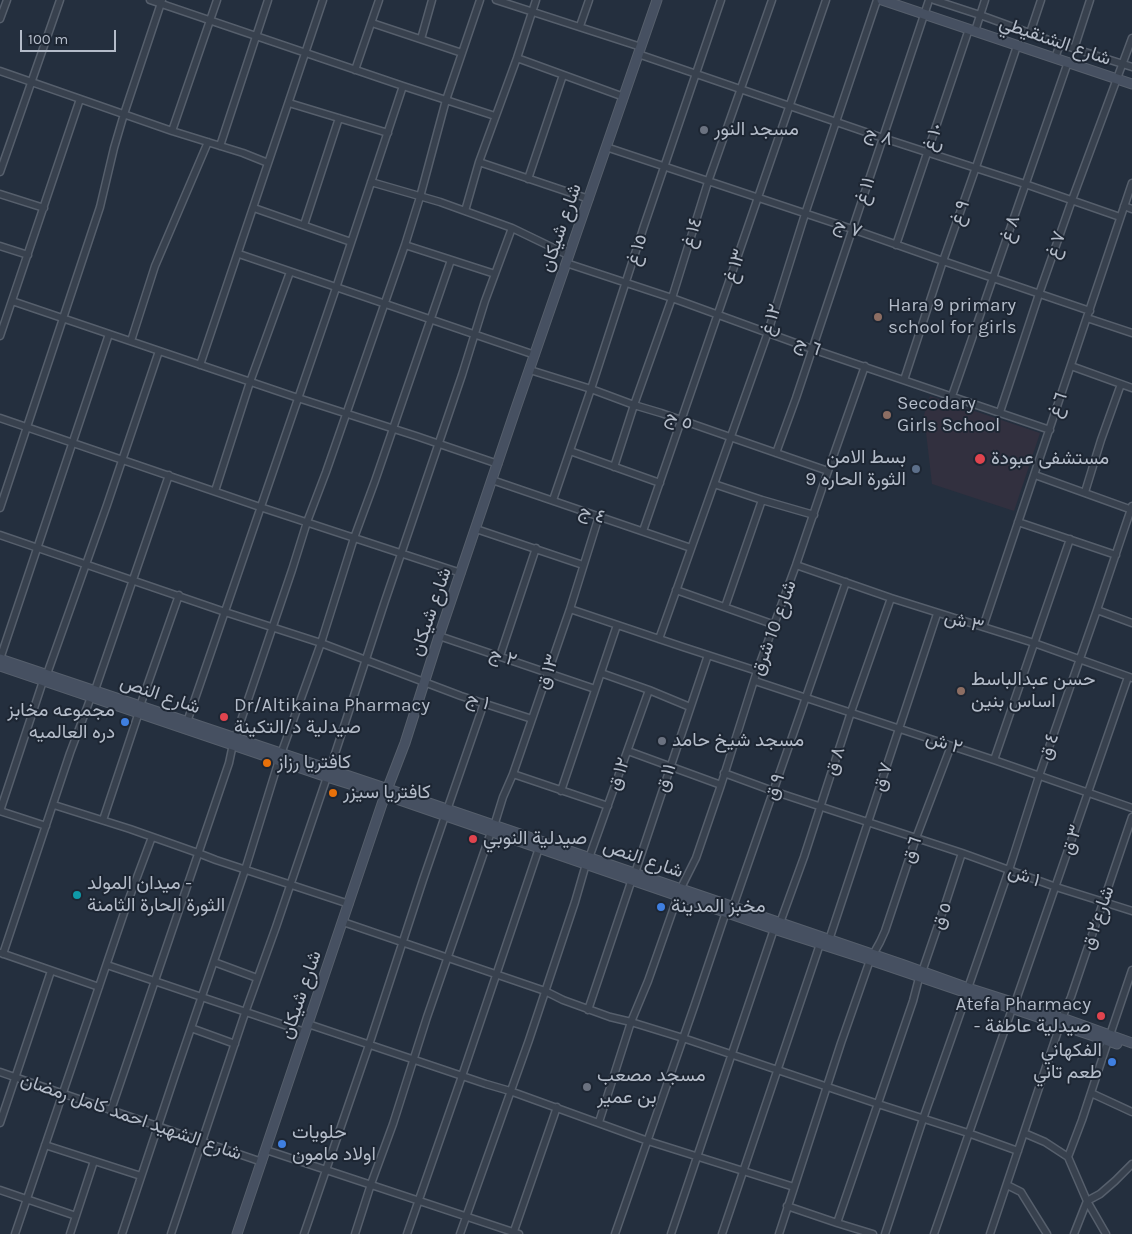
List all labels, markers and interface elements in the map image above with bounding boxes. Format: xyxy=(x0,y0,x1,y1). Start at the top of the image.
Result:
street label: شارع الشنقيطي xyxy=(996,11,1114,71)
scale bar xyxy=(22,20,119,52)
text: 100 m xyxy=(28,30,68,48)
place label: مسجد النور xyxy=(714,119,799,141)
street label: ١٠ غ xyxy=(918,120,948,154)
street label: ٨ ج xyxy=(862,121,896,151)
marker: مسجد النور xyxy=(698,124,710,136)
street label: ١١ غ xyxy=(850,174,880,208)
street label: شارع شيكان xyxy=(535,181,587,275)
street label: ٩ غ xyxy=(945,197,975,229)
street label: ٨ غ xyxy=(995,212,1025,246)
street label: ٧ ج xyxy=(831,213,865,243)
street label: ١٤ غ xyxy=(677,215,707,251)
street label: ٧ غ xyxy=(1041,228,1071,262)
street label: ١٥ غ xyxy=(621,231,653,269)
street label: ١٣ غ xyxy=(719,246,751,286)
place label: Hara 9 primary school for girls xyxy=(888,295,1017,339)
street label: ١٢ غ xyxy=(755,301,787,339)
marker: Hara 9 primary school for girls xyxy=(872,311,884,323)
street label: ٦ ج xyxy=(792,331,824,361)
street label: ٦ غ xyxy=(1043,389,1073,421)
place label: Secodary Girls School xyxy=(897,393,1000,437)
street label: ٥ ج xyxy=(662,405,696,435)
marker: Secodary Girls School xyxy=(881,409,893,421)
place label: بسط الامن الثورة الحاره 9 xyxy=(805,447,906,491)
place label: مستشفى عبودة xyxy=(991,448,1109,470)
marker: مستشفى عبودة xyxy=(973,452,987,466)
marker: بسط الامن الثورة الحاره 9 xyxy=(910,463,922,475)
street label: ٤ ج xyxy=(576,499,608,529)
street label: شارع شيكان xyxy=(405,565,457,659)
street label: شارع 10 شرق xyxy=(746,577,802,679)
street label: ٣ ش xyxy=(942,606,986,638)
street label: ٢ ج xyxy=(486,642,520,672)
street label: ١٣ ق xyxy=(531,651,565,693)
place label: حسن عبدالباسط اساس بنين xyxy=(971,669,1096,713)
street label: شارع النص xyxy=(117,671,203,719)
marker: حسن عبدالباسط اساس بنين xyxy=(955,685,967,697)
street label: ١ ج xyxy=(464,687,492,715)
place label: Dr/Altikaina Pharmacy صيدلية د/التكينة xyxy=(234,695,430,739)
place label: مجموعه مخابز دره العالميه xyxy=(7,700,115,744)
marker: Dr/Altikaina Pharmacy صيدلية د/التكينة xyxy=(218,711,230,723)
marker: مجموعه مخابز دره العالميه xyxy=(119,716,131,728)
street label: ٢ ش xyxy=(923,726,965,760)
place label: مسجد شيخ حامد xyxy=(672,730,804,752)
street label: ٤ ق xyxy=(1034,731,1064,763)
marker: مسجد شيخ حامد xyxy=(656,735,668,747)
street label: ٨ ق xyxy=(820,744,850,778)
place label: كافتريا رزاز xyxy=(277,752,351,774)
street label: ١٢ ق xyxy=(603,755,635,793)
marker: كافتريا رزاز xyxy=(261,757,273,769)
street label: ٧ ق xyxy=(868,760,898,794)
street label: ١١ ق xyxy=(651,761,681,795)
street label: ٩ ق xyxy=(760,771,790,803)
place label: كافتريا سيزر xyxy=(343,782,431,804)
marker: كافتريا سيزر xyxy=(327,787,339,799)
street label: ٣ ق xyxy=(1056,822,1088,858)
place label: صيدلية النوبي xyxy=(483,828,587,850)
marker: صيدلية النوبي xyxy=(467,833,479,845)
street label: ٦ ق xyxy=(897,834,927,866)
street label: شارع النص xyxy=(600,835,686,883)
street label: ١ ش xyxy=(1005,860,1043,892)
place label: ميدان المولد - الثورة الحارة الثامنة xyxy=(87,873,225,917)
street label: شارع٢ ق xyxy=(1077,883,1119,953)
marker: ميدان المولد - الثورة الحارة الثامنة xyxy=(71,889,83,901)
place label: مخبز المدينة xyxy=(671,896,766,918)
street label: ٥ ق xyxy=(927,899,957,933)
marker: مخبز المدينة xyxy=(655,901,667,913)
street label: شارع شيكان xyxy=(275,948,327,1042)
place label: Atefa Pharmacy - صيدلية عاطفة xyxy=(956,994,1091,1038)
marker: Atefa Pharmacy - صيدلية عاطفة xyxy=(1095,1010,1107,1022)
place label: الفكهاني طعم تاني xyxy=(1033,1040,1102,1084)
marker: الفكهاني طعم تاني xyxy=(1106,1056,1118,1068)
place label: مسجد مصعب بن عمير xyxy=(597,1065,706,1109)
street label: شارع الشهيد احمد كامل رمضان xyxy=(17,1068,245,1166)
marker: مسجد مصعب بن عمير xyxy=(581,1081,593,1093)
place label: حلويات اولاد مامون xyxy=(292,1122,376,1166)
marker: حلويات اولاد مامون xyxy=(276,1138,288,1150)

